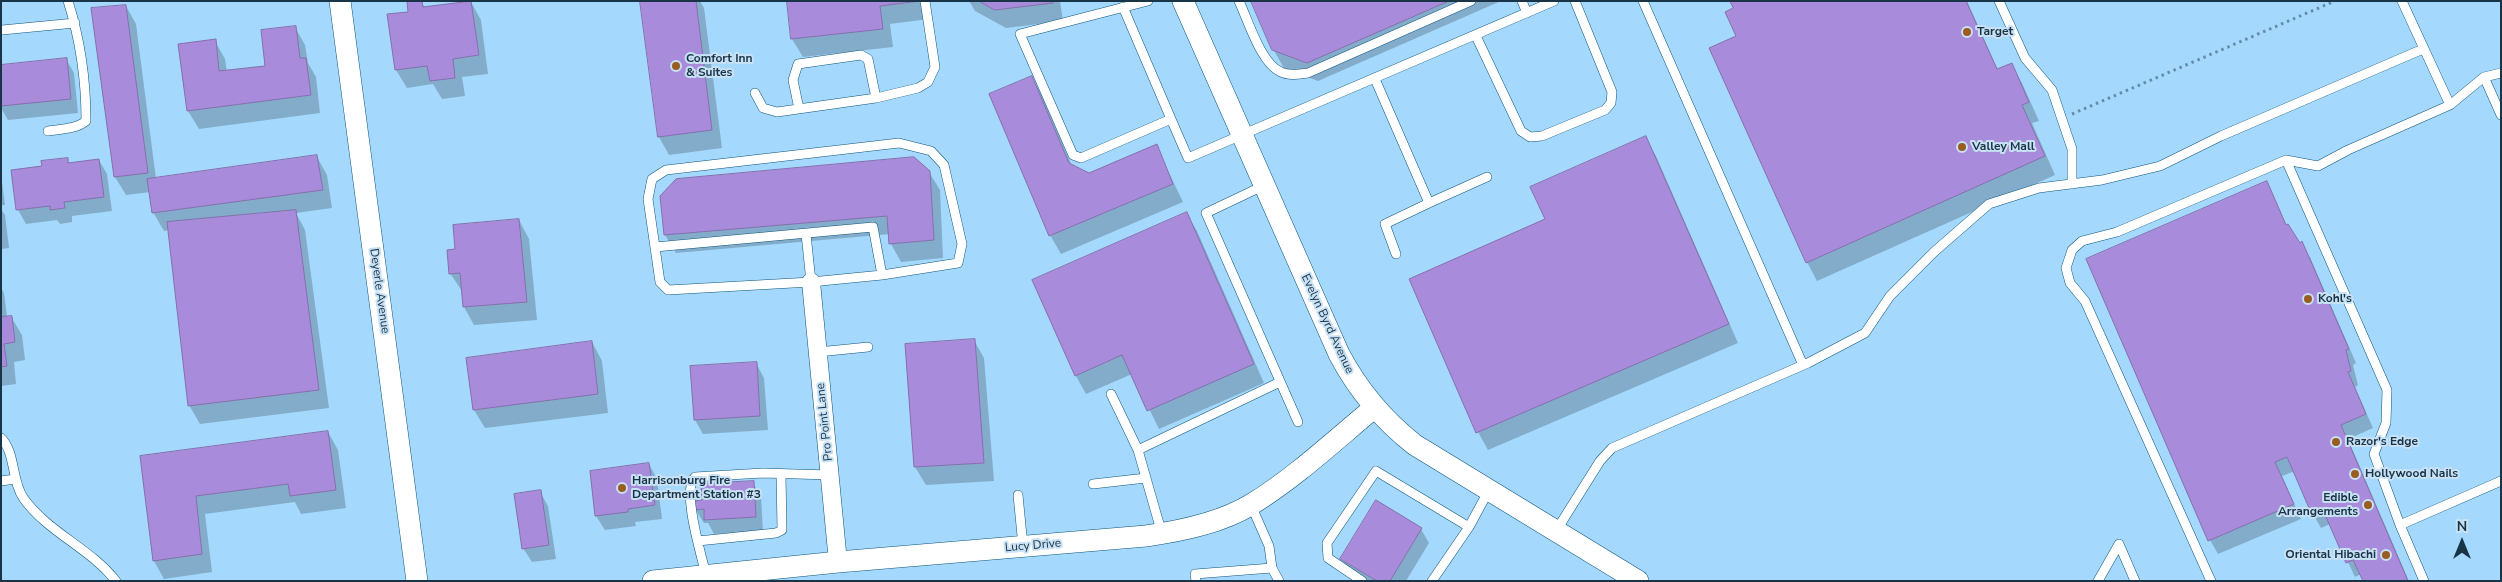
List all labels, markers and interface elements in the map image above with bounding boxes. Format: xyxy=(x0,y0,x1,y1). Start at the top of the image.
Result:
place label: Target xyxy=(1977,25,2013,39)
marker: Target xyxy=(1961,26,1973,38)
place label: Comfort Inn & Suites xyxy=(686,52,753,80)
marker: Comfort Inn & Suites xyxy=(670,60,682,72)
place label: Valley Mall xyxy=(1972,140,2035,154)
marker: Valley Mall xyxy=(1956,141,1968,153)
street label: Deyerle Avenue xyxy=(366,248,392,334)
street label: Evelyn Byrd Avenue xyxy=(1298,272,1356,376)
place label: Kohl's xyxy=(2318,292,2352,306)
marker: Kohl's xyxy=(2302,293,2314,305)
street label: Pro Point Lane xyxy=(814,382,836,462)
place label: Razor's Edge xyxy=(2346,435,2418,449)
marker: Razor's Edge xyxy=(2330,436,2342,448)
place label: Hollywood Nails xyxy=(2365,467,2458,481)
marker: Hollywood Nails xyxy=(2349,468,2361,480)
place label: Harrisonburg Fire Department Station #3 xyxy=(632,474,761,502)
marker: Harrisonburg Fire Department Station #3 xyxy=(616,482,628,494)
place label: Edible Arrangements xyxy=(2278,491,2358,519)
marker: Edible Arrangements xyxy=(2362,499,2374,511)
north arrow xyxy=(2437,517,2487,567)
text: N xyxy=(2457,517,2467,536)
street label: Lucy Drive xyxy=(1004,536,1062,556)
place label: Oriental Hibachi xyxy=(2285,548,2376,562)
marker: Oriental Hibachi xyxy=(2380,549,2392,561)

